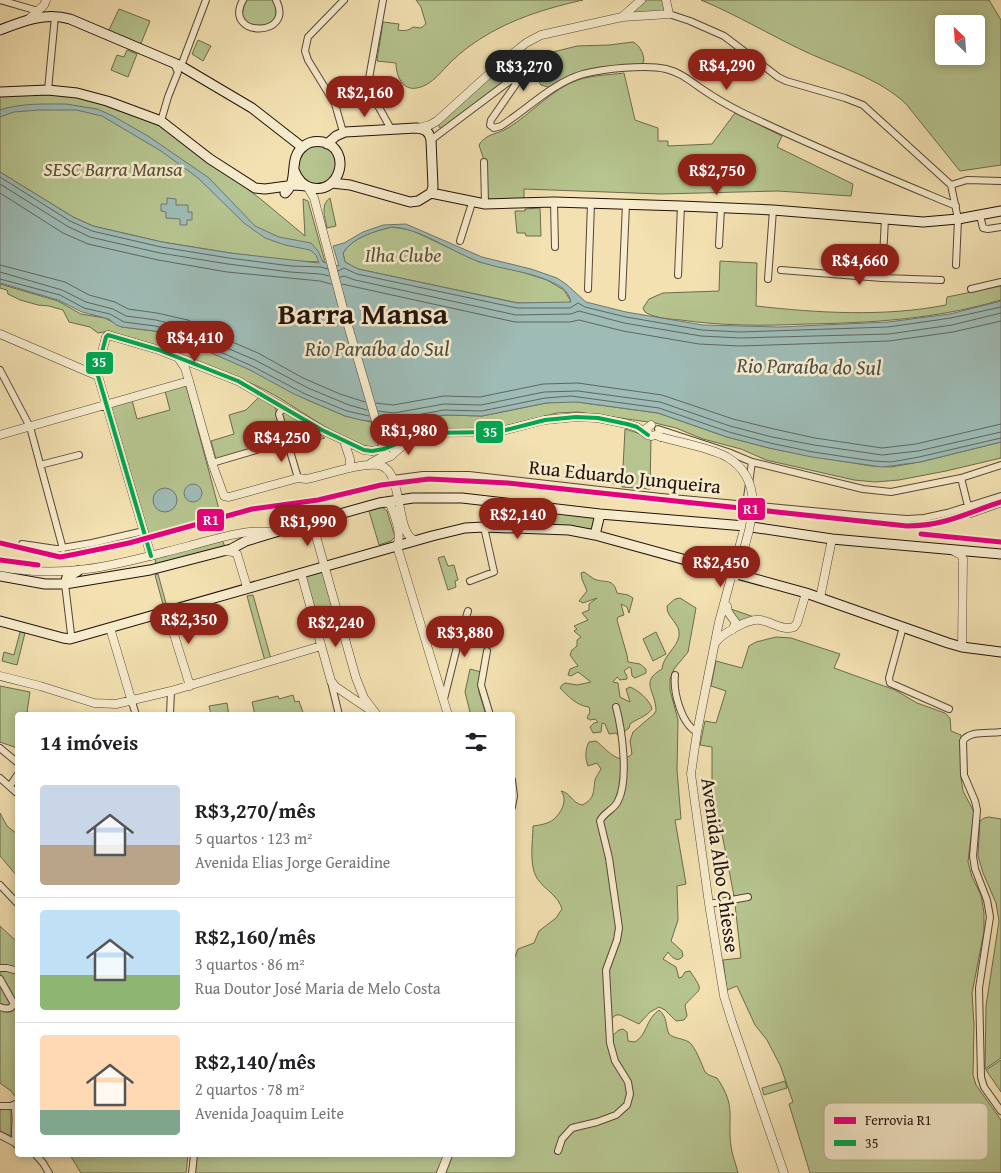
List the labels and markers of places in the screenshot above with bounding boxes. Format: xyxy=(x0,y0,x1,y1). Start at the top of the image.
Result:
pin: R$4,290 xyxy=(681,48,773,91)
pin: R$3,270 xyxy=(478,49,570,92)
pin: R$2,160 xyxy=(319,76,411,118)
pin: R$2,750 xyxy=(671,154,763,196)
pin: R$4,660 xyxy=(814,244,906,286)
pin: R$4,410 xyxy=(149,320,241,363)
pin: R$1,980 xyxy=(363,414,455,456)
pin: R$4,250 xyxy=(236,420,328,463)
pin: R$2,140 xyxy=(472,498,564,540)
pin: R$1,990 xyxy=(262,504,354,547)
pin: R$2,450 xyxy=(675,546,767,588)
pin: R$2,350 xyxy=(143,602,235,645)
pin: R$2,240 xyxy=(290,606,382,648)
pin: R$3,880 xyxy=(419,616,511,658)

